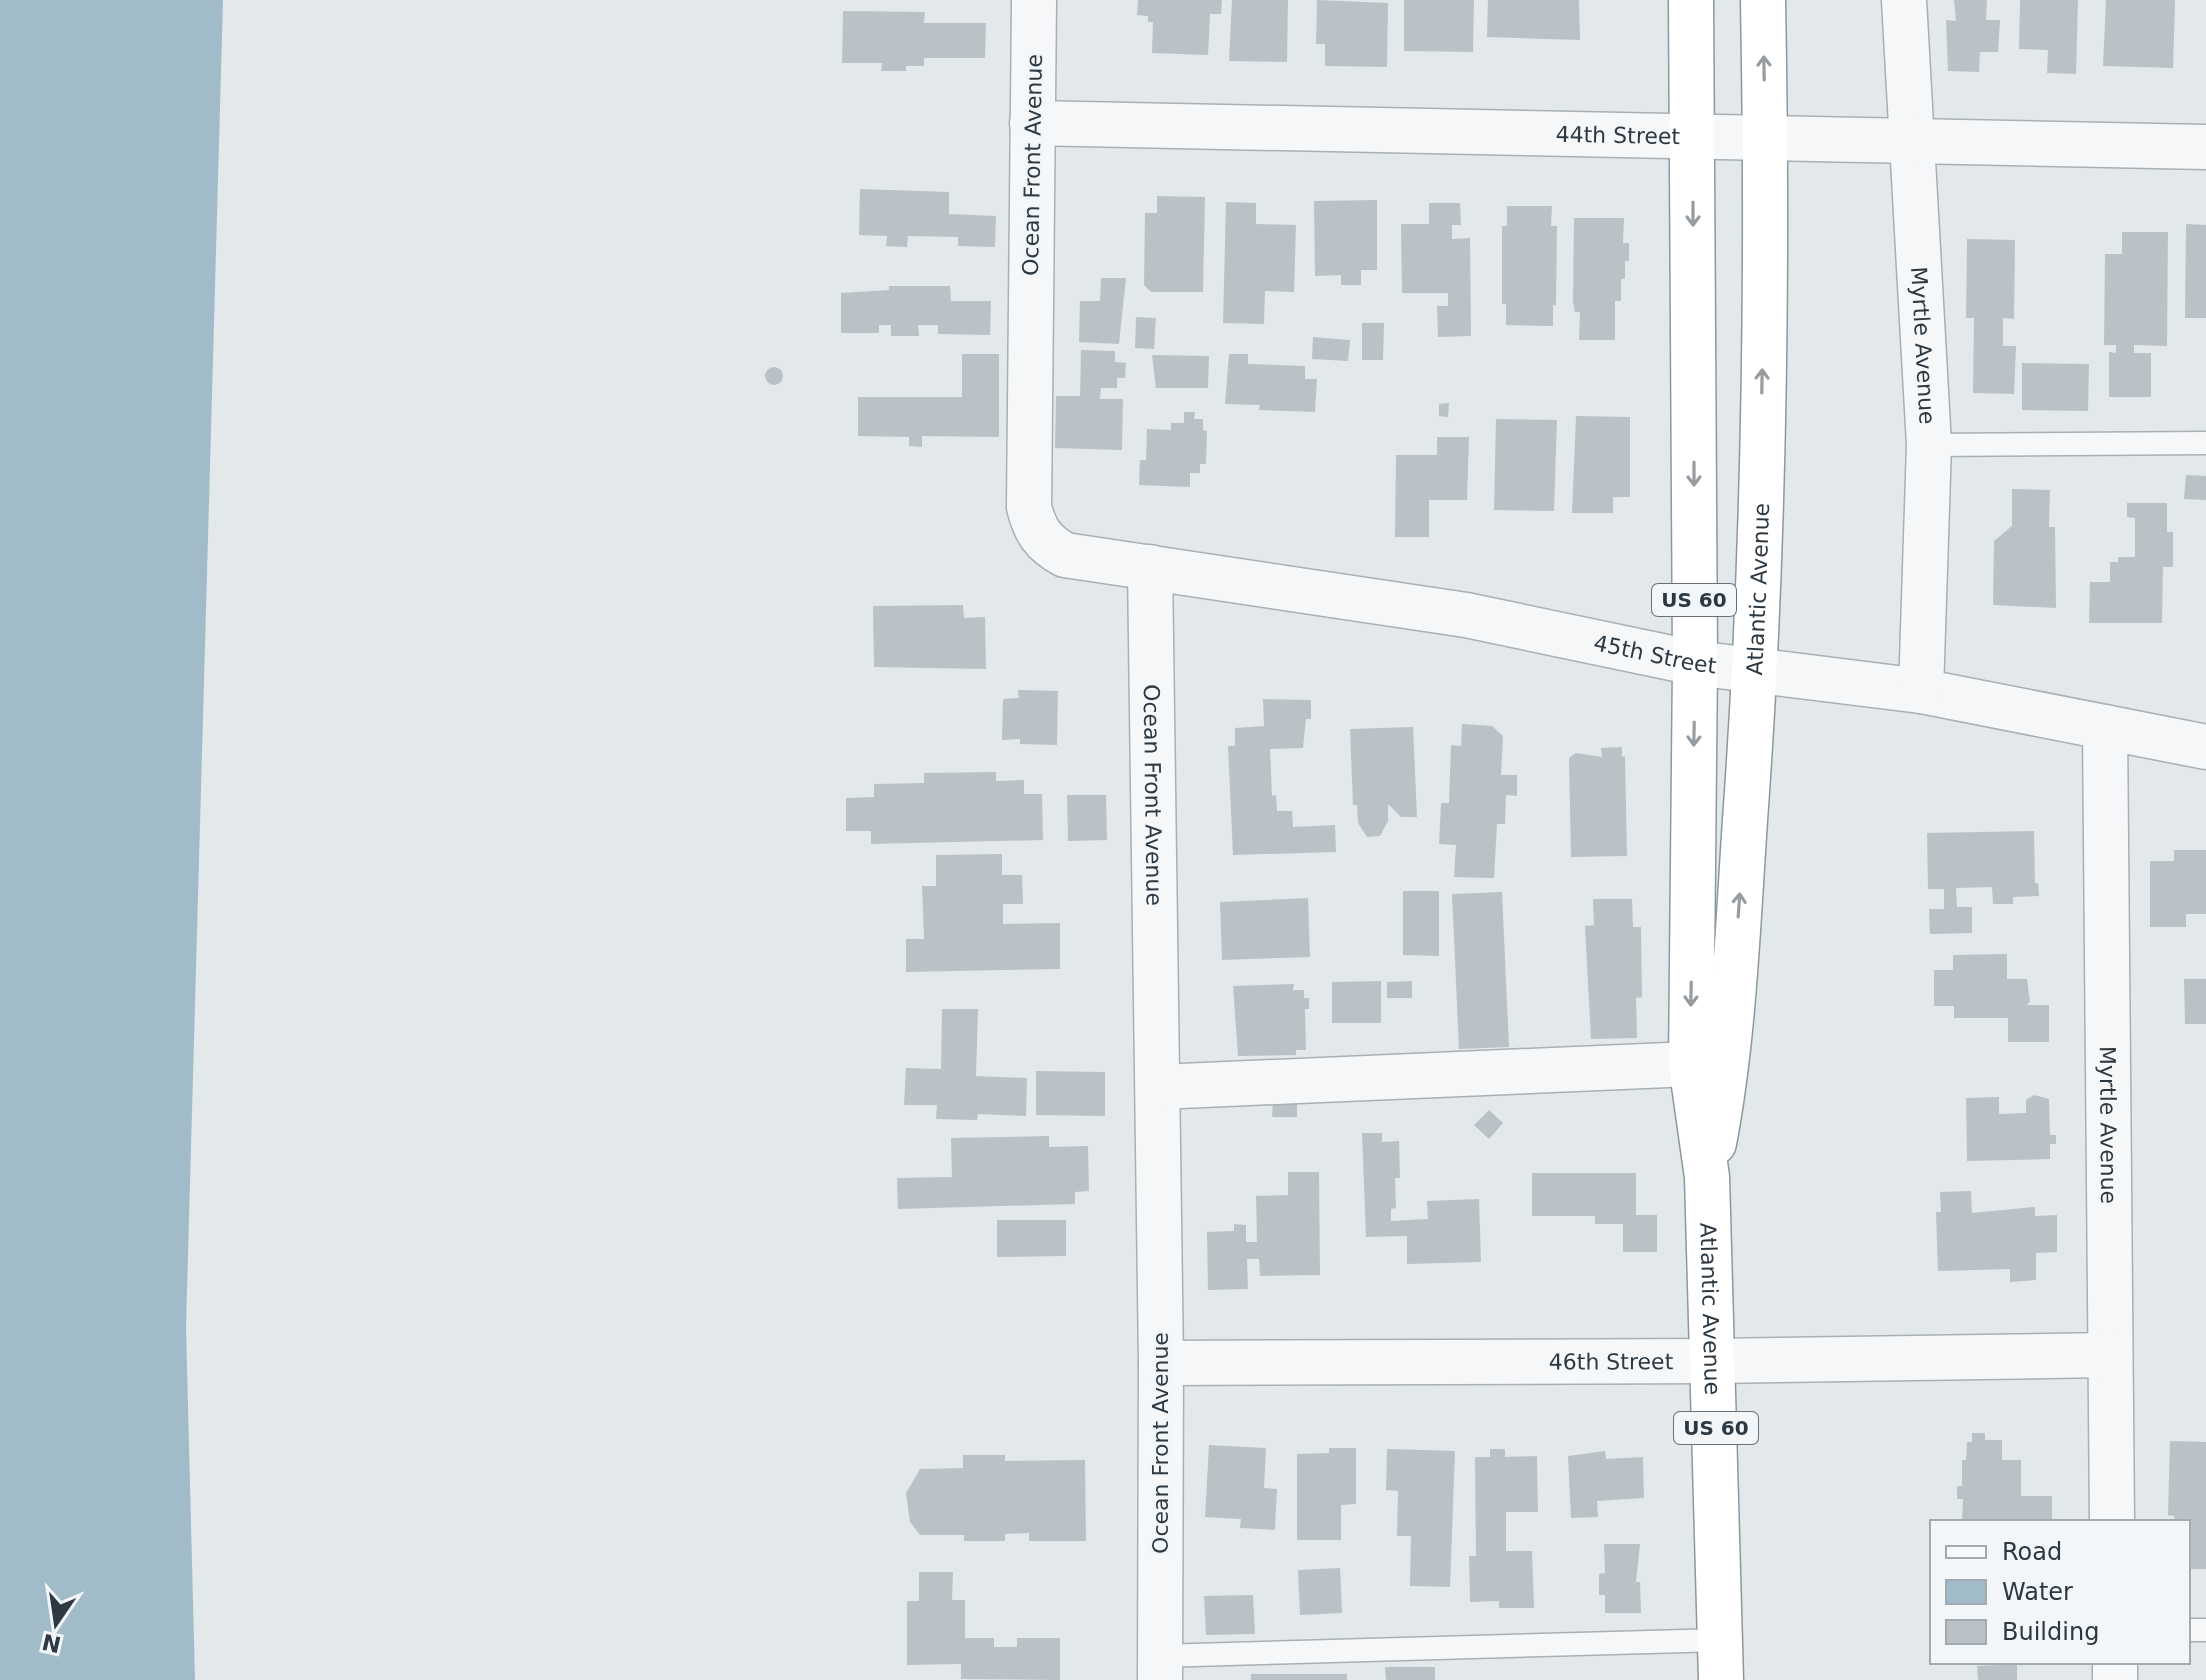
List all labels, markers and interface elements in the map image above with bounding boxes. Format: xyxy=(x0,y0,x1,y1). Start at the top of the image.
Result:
street label: Ocean Front Avenue xyxy=(1018,54,1047,276)
one-way arrow xyxy=(1756,55,1772,82)
street label: 44th Street xyxy=(1555,122,1681,149)
one-way arrow xyxy=(1685,200,1701,227)
street label: Myrtle Avenue xyxy=(1906,266,1940,425)
one-way arrow xyxy=(1754,368,1770,395)
one-way arrow xyxy=(1686,460,1702,487)
street label: Atlantic Avenue xyxy=(1742,502,1774,676)
road number: US 60 xyxy=(1652,584,1736,616)
street label: 45th Street xyxy=(1592,630,1718,679)
street label: Ocean Front Avenue xyxy=(1139,684,1167,906)
one-way arrow xyxy=(1686,720,1702,747)
one-way arrow xyxy=(1732,892,1747,919)
one-way arrow xyxy=(1683,980,1699,1007)
street label: Myrtle Avenue xyxy=(2095,1046,2121,1204)
street label: Atlantic Avenue xyxy=(1695,1222,1725,1395)
street label: Ocean Front Avenue xyxy=(1148,1332,1173,1554)
street label: 46th Street xyxy=(1549,1349,1674,1375)
road number: US 60 xyxy=(1674,1412,1758,1444)
legend xyxy=(1930,1520,2190,1664)
text: Road xyxy=(2002,1538,2062,1566)
text: Water xyxy=(2002,1578,2073,1606)
north arrow xyxy=(16,1584,96,1664)
text: Building xyxy=(2002,1618,2099,1646)
text: N xyxy=(40,1629,63,1657)

